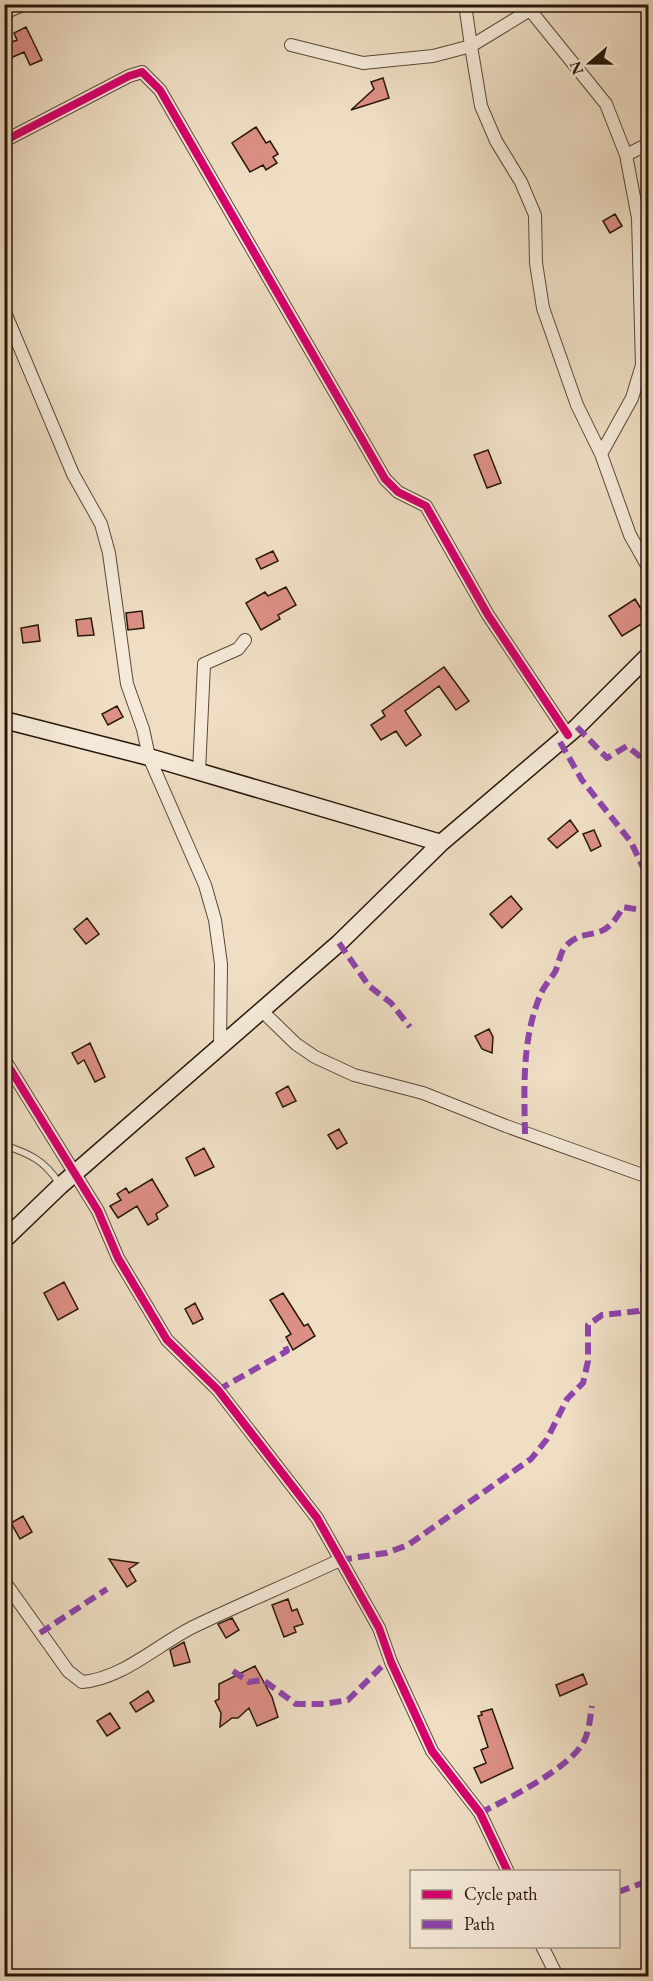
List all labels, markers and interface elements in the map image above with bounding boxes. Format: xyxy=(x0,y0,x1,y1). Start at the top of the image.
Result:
north arrow xyxy=(560,33,620,93)
text: N xyxy=(564,58,588,78)
legend xyxy=(410,1870,620,1948)
text: Cycle path xyxy=(464,1882,538,1905)
text: Path xyxy=(464,1912,495,1935)

